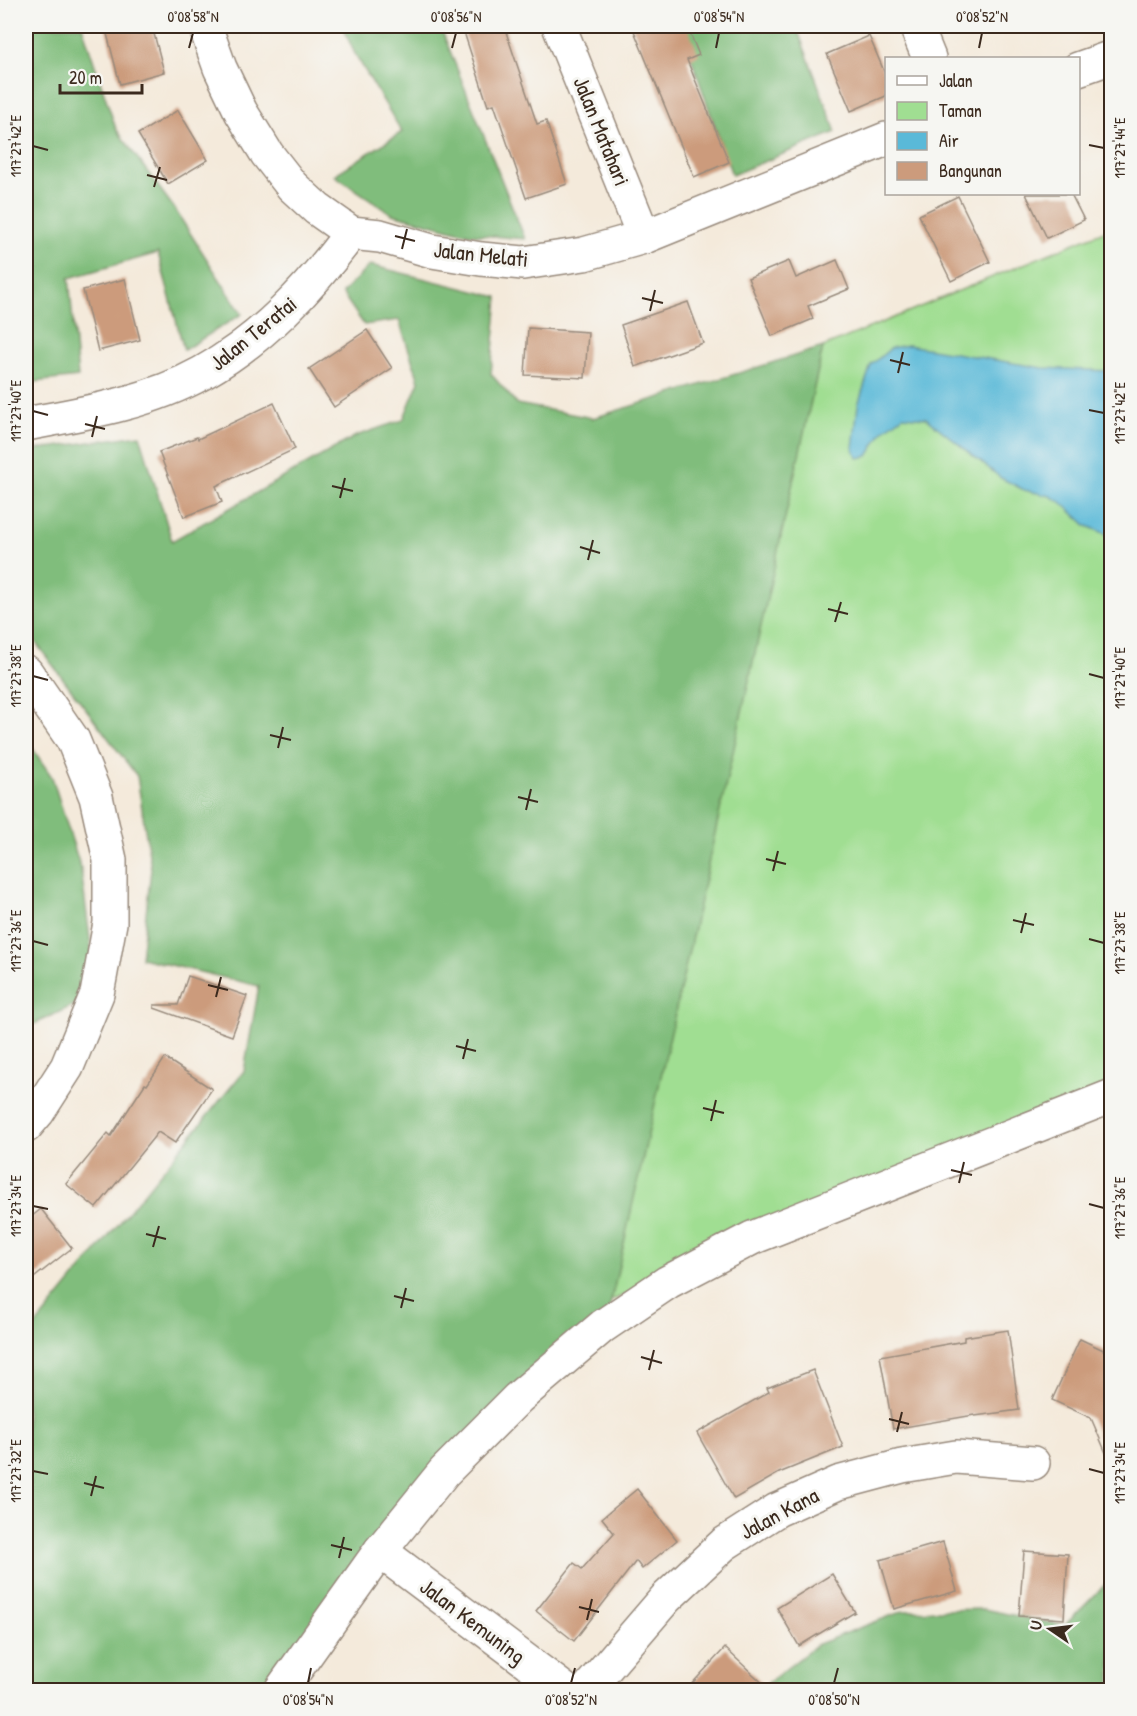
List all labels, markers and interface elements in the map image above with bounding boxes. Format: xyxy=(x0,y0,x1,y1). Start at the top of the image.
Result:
text: 0°08'58"N xyxy=(167,6,219,27)
text: 0°08'56"N xyxy=(431,6,481,27)
text: 0°08'54"N xyxy=(694,6,744,27)
text: 0°08'52"N xyxy=(956,6,1008,27)
scale bar xyxy=(60,57,142,95)
legend xyxy=(885,57,1080,195)
text: 20 m xyxy=(69,65,102,90)
text: Jalan xyxy=(939,68,973,93)
street label: Jalan Matahari xyxy=(566,72,638,190)
text: Taman xyxy=(939,98,982,123)
text: 117°27'42"E xyxy=(5,114,26,177)
text: 117°27'44"E xyxy=(1109,117,1130,179)
text: Air xyxy=(939,128,959,153)
text: Bangunan xyxy=(939,158,1002,183)
street label: Jalan Melati xyxy=(432,234,530,274)
street label: Jalan Teratai xyxy=(203,289,303,377)
text: 117°27'40"E xyxy=(5,380,26,442)
text: 117°27'42"E xyxy=(1109,381,1130,444)
text: 117°27'38"E xyxy=(5,644,26,708)
text: 117°27'40"E xyxy=(1109,647,1130,709)
text: 117°27'36"E xyxy=(5,909,26,972)
text: 117°27'38"E xyxy=(1109,911,1130,975)
text: 117°27'34"E xyxy=(5,1175,26,1237)
text: 117°27'36"E xyxy=(1109,1176,1130,1239)
text: 117°27'32"E xyxy=(5,1439,26,1503)
text: 117°27'34"E xyxy=(1109,1442,1130,1504)
street label: Jalan Kana xyxy=(734,1480,824,1546)
street label: Jalan Kemuning xyxy=(414,1571,532,1671)
north arrow xyxy=(1020,1599,1080,1659)
text: U xyxy=(1024,1618,1047,1632)
text: 0°08'54"N xyxy=(283,1689,333,1710)
text: 0°08'52"N xyxy=(545,1689,597,1710)
text: 0°08'50"N xyxy=(808,1689,860,1710)

